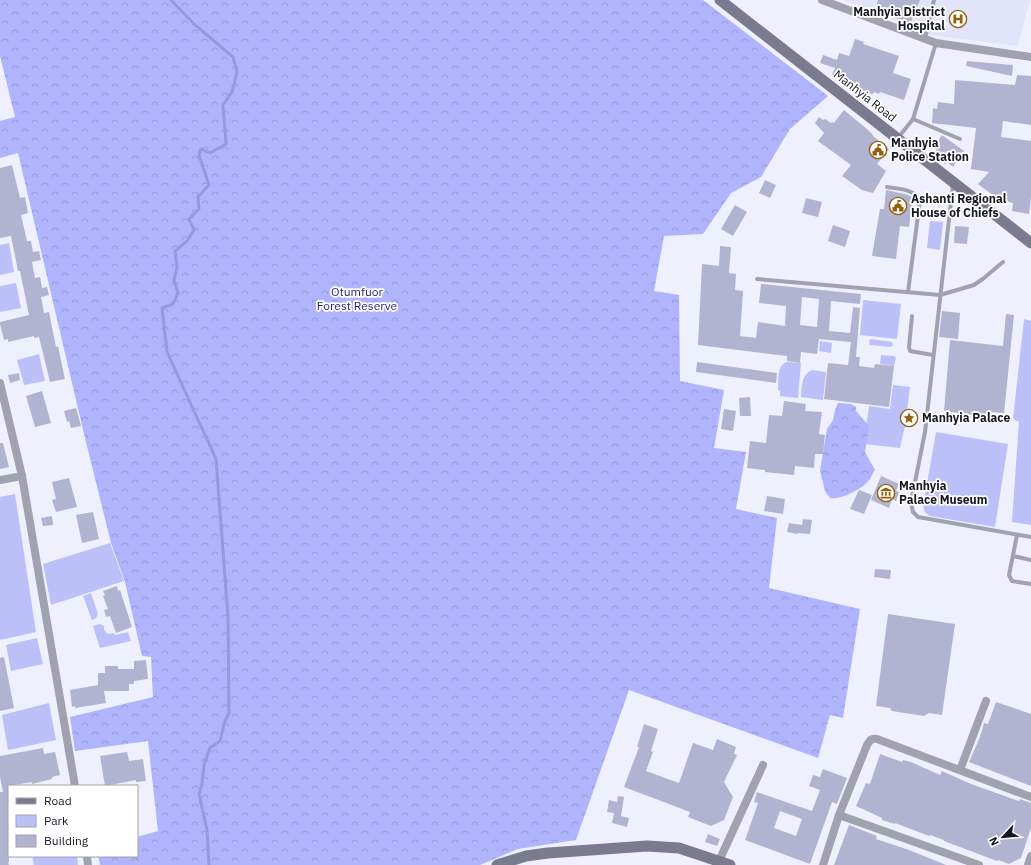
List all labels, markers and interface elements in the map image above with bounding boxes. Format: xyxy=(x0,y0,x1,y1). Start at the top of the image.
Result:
place label: Manhyia District Hospital xyxy=(853,4,945,33)
hospital icon: Manhyia District Hospital xyxy=(948,9,968,29)
street label: Manhyia Road xyxy=(831,66,900,125)
place label: Manhyia Police Station xyxy=(891,135,969,164)
public building icon: Manhyia Police Station xyxy=(868,140,888,160)
place label: Ashanti Regional House of Chiefs xyxy=(911,191,1007,220)
public building icon: Ashanti Regional House of Chiefs xyxy=(888,196,908,216)
park label: Otumfuor Forest Reserve xyxy=(317,284,398,313)
place icon: Manhyia Palace xyxy=(899,408,919,428)
place label: Manhyia Palace xyxy=(922,410,1010,425)
place label: Manhyia Palace Museum xyxy=(899,478,987,507)
museum icon: Manhyia Palace Museum xyxy=(876,483,896,503)
legend xyxy=(8,785,138,857)
text: Road xyxy=(44,793,72,808)
text: Park xyxy=(44,813,69,828)
north arrow xyxy=(983,817,1023,857)
text: Building xyxy=(44,833,89,848)
text: N xyxy=(986,835,1002,848)

